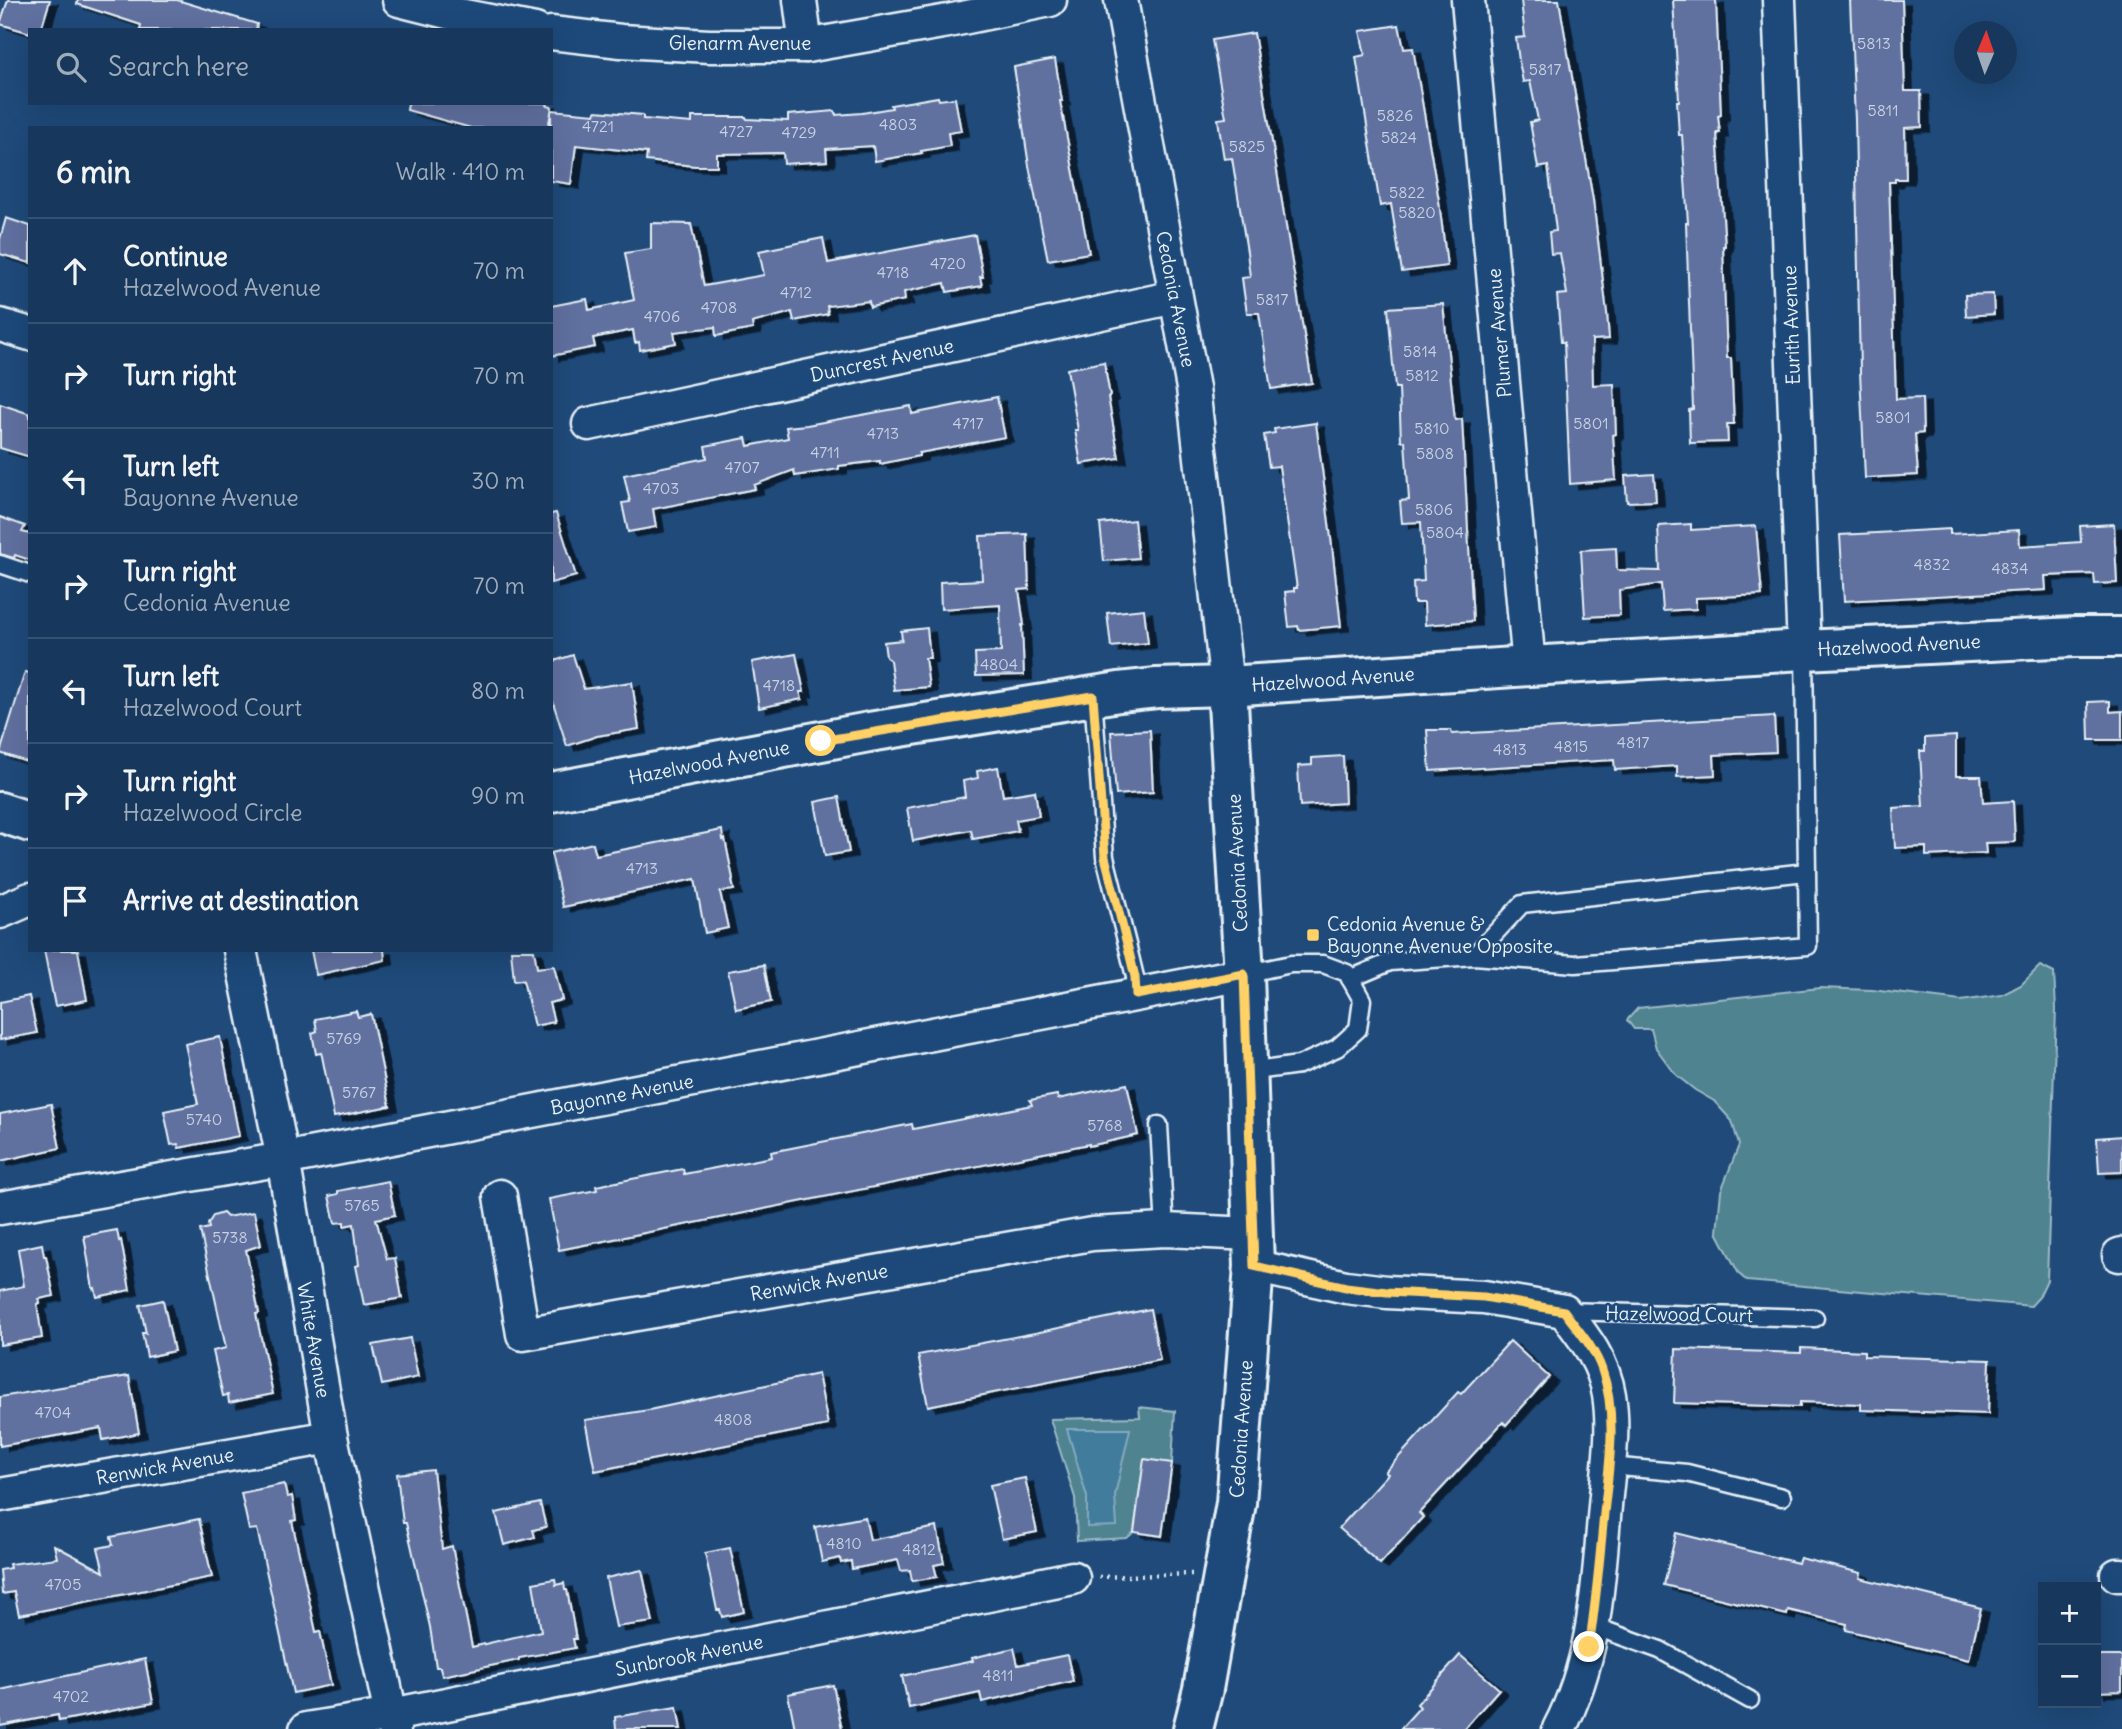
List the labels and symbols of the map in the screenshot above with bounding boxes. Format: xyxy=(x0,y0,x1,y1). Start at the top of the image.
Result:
north arrow xyxy=(1954,21,2017,84)
street label: Glenarm Avenue xyxy=(669,31,811,55)
house number: 5813 xyxy=(1857,33,1891,53)
house number: 5817 xyxy=(1529,59,1561,79)
house number: 5811 xyxy=(1867,100,1899,120)
house number: 5826 xyxy=(1377,105,1413,125)
house number: 4803 xyxy=(879,114,917,134)
house number: 4721 xyxy=(582,116,614,136)
house number: 4727 xyxy=(719,121,753,141)
house number: 4729 xyxy=(782,122,816,142)
house number: 5824 xyxy=(1381,127,1417,147)
house number: 5825 xyxy=(1229,136,1265,156)
house number: 5822 xyxy=(1389,182,1425,202)
house number: 5820 xyxy=(1398,202,1436,222)
street label: Cedonia Avenue xyxy=(1151,229,1201,369)
house number: 4720 xyxy=(930,253,966,273)
house number: 4718 xyxy=(877,262,909,282)
street label: Eurith Avenue xyxy=(1777,265,1805,385)
street label: Plumer Avenue xyxy=(1481,267,1517,399)
house number: 4712 xyxy=(780,282,812,302)
house number: 5817 xyxy=(1256,289,1288,309)
house number: 4708 xyxy=(701,297,737,317)
house number: 4706 xyxy=(644,306,680,326)
street label: Duncrest Avenue xyxy=(808,333,956,387)
house number: 5814 xyxy=(1403,341,1437,361)
house number: 5812 xyxy=(1405,365,1439,385)
house number: 5801 xyxy=(1875,407,1911,427)
house number: 4717 xyxy=(952,413,984,433)
house number: 5801 xyxy=(1573,413,1609,433)
house number: 5810 xyxy=(1414,418,1450,438)
house number: 4713 xyxy=(867,423,899,443)
house number: 4711 xyxy=(810,442,840,462)
house number: 5808 xyxy=(1416,443,1454,463)
house number: 4707 xyxy=(724,457,760,477)
house number: 4703 xyxy=(643,478,679,498)
house number: 5806 xyxy=(1415,499,1453,519)
house number: 5804 xyxy=(1426,522,1464,542)
house number: 4832 xyxy=(1914,554,1950,574)
house number: 4834 xyxy=(1992,558,2028,578)
street label: Hazelwood Avenue xyxy=(1817,629,1981,661)
house number: 4804 xyxy=(980,654,1018,674)
street label: Hazelwood Avenue xyxy=(1251,661,1415,697)
house number: 4718 xyxy=(763,675,795,695)
route start xyxy=(805,725,836,756)
house number: 4817 xyxy=(1617,732,1649,752)
street label: Hazelwood Avenue xyxy=(627,735,791,789)
house number: 4815 xyxy=(1554,736,1588,756)
house number: 4813 xyxy=(1493,739,1527,759)
street label: Cedonia Avenue xyxy=(1221,793,1253,933)
house number: 4713 xyxy=(626,858,658,878)
place label: Cedonia Avenue & Bayonne Avenue Opposite xyxy=(1327,912,1553,958)
marker: Cedonia Avenue & Bayonne Avenue Opposite xyxy=(1305,927,1321,943)
house number: 5769 xyxy=(326,1028,362,1048)
street label: Bayonne Avenue xyxy=(548,1068,696,1120)
house number: 5767 xyxy=(342,1082,376,1102)
house number: 5740 xyxy=(186,1109,222,1129)
house number: 5768 xyxy=(1087,1115,1123,1135)
house number: 5765 xyxy=(344,1195,380,1215)
house number: 5738 xyxy=(212,1227,248,1247)
street label: Renwick Avenue xyxy=(748,1258,890,1306)
street label: White Avenue xyxy=(292,1280,336,1400)
street label: Hazelwood Court xyxy=(1605,1301,1753,1327)
street label: Cedonia Avenue xyxy=(1224,1359,1258,1499)
house number: 4704 xyxy=(35,1402,71,1422)
house number: 4808 xyxy=(714,1409,752,1429)
street label: Renwick Avenue xyxy=(94,1442,236,1490)
house number: 4810 xyxy=(826,1533,862,1553)
house number: 4812 xyxy=(902,1539,936,1559)
house number: 4705 xyxy=(45,1574,81,1594)
street label: Sunbrook Avenue xyxy=(613,1629,765,1681)
route end xyxy=(1573,1631,1604,1662)
house number: 4811 xyxy=(982,1665,1014,1685)
house number: 4702 xyxy=(53,1686,89,1706)

